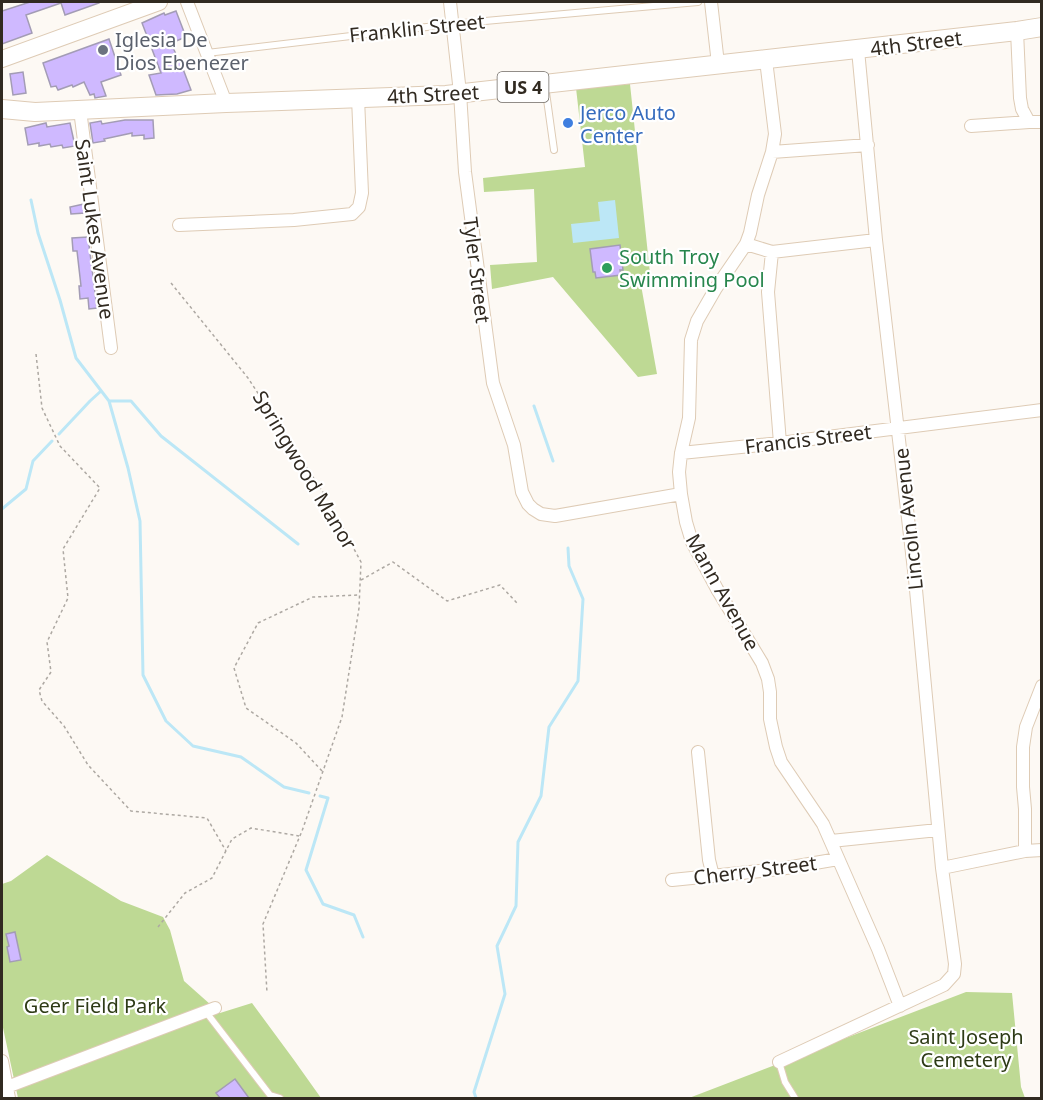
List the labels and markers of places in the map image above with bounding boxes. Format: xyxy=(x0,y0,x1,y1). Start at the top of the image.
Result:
place label: Iglesia De Dios Ebenezer xyxy=(115,26,249,76)
marker: Iglesia De Dios Ebenezer xyxy=(96,43,110,57)
place label: Jerco Auto Center xyxy=(578,99,676,149)
marker: Jerco Auto Center xyxy=(561,116,575,130)
place label: South Troy Swimming Pool xyxy=(619,243,765,293)
marker: South Troy Swimming Pool xyxy=(600,261,614,275)

